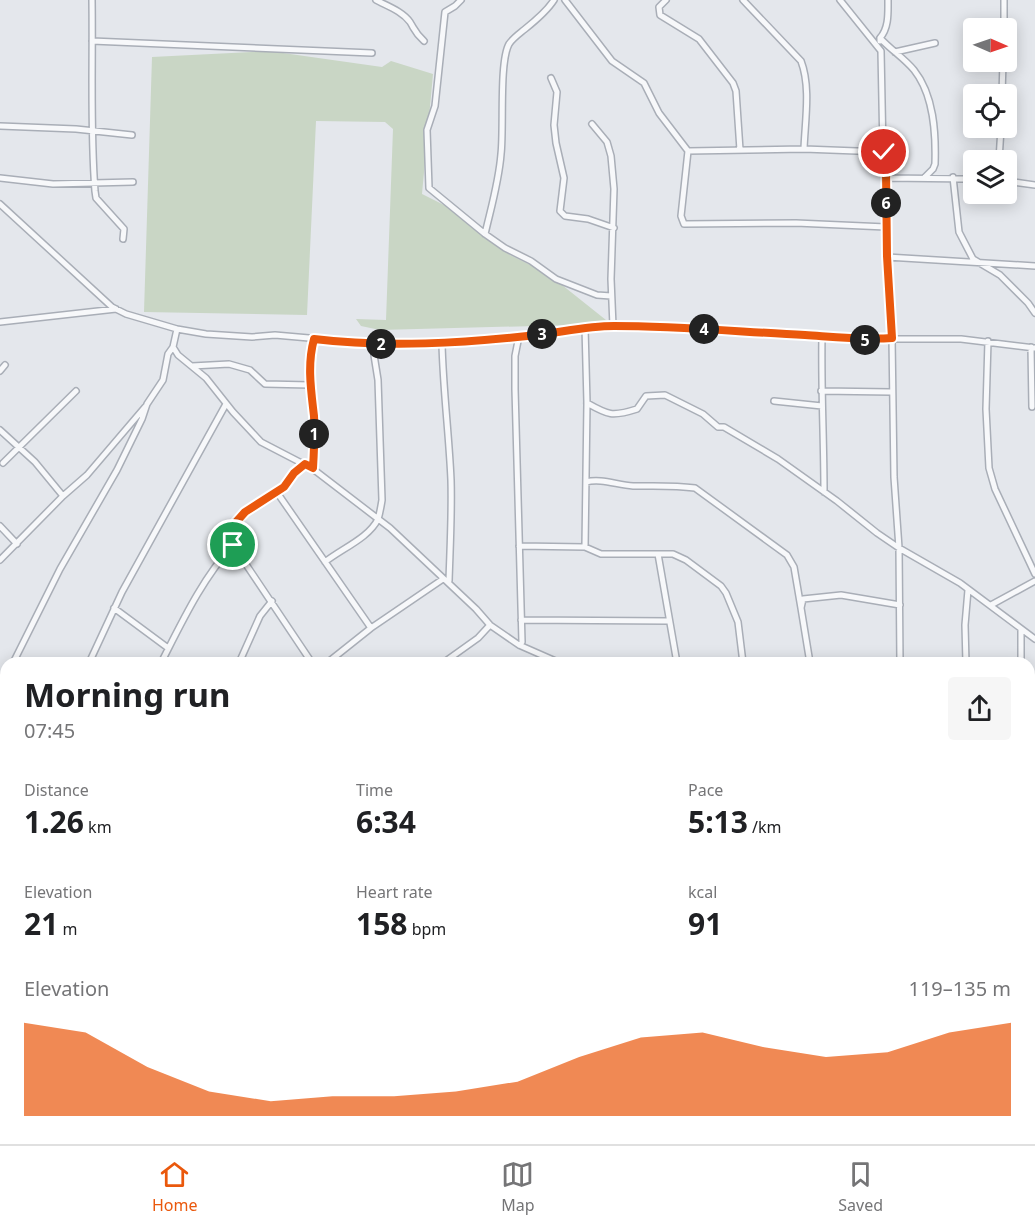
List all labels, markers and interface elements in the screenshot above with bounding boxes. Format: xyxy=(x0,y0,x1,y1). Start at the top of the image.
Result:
north arrow xyxy=(963,18,1017,72)
map controls xyxy=(963,18,1017,204)
button: locate xyxy=(963,84,1017,138)
pin xyxy=(858,126,909,177)
icon: check xyxy=(867,135,900,168)
button: layers xyxy=(963,150,1017,204)
pin: 6 xyxy=(871,188,901,218)
text: 6 xyxy=(881,192,891,214)
pin: 4 xyxy=(689,314,719,344)
text: 4 xyxy=(699,318,709,340)
pin: 3 xyxy=(527,319,557,349)
text: 3 xyxy=(537,323,547,345)
pin: 5 xyxy=(850,325,880,355)
pin: 2 xyxy=(366,329,396,359)
text: 5 xyxy=(860,329,870,351)
text: 2 xyxy=(376,333,386,355)
pin: 1 xyxy=(299,419,329,449)
text: 1 xyxy=(309,423,319,445)
pin xyxy=(207,519,258,570)
icon: arrive xyxy=(216,528,249,561)
text: Morning run xyxy=(24,672,230,717)
button: share xyxy=(948,677,1011,740)
text: 07:45 xyxy=(24,717,75,744)
text: Distance xyxy=(24,779,89,801)
text: Time xyxy=(356,779,393,801)
text: Pace xyxy=(688,779,723,801)
text: 1.26 xyxy=(24,801,84,842)
text: 6:34 xyxy=(356,801,416,842)
text: 5:13 xyxy=(688,801,748,842)
text: km xyxy=(84,816,112,838)
text: /km xyxy=(748,816,782,838)
text: Elevation xyxy=(24,881,92,903)
text: Heart rate xyxy=(356,881,432,903)
text: kcal xyxy=(688,881,717,903)
text: 21 xyxy=(24,903,58,944)
text: 158 xyxy=(356,903,407,944)
text: 91 xyxy=(688,903,722,944)
text: m xyxy=(58,918,77,940)
text: bpm xyxy=(407,918,446,940)
text: Elevation xyxy=(24,975,109,1002)
text: 119–135 m xyxy=(908,975,1011,1002)
tab: Home xyxy=(152,1158,197,1216)
tab: Map xyxy=(501,1158,535,1216)
tab: Saved xyxy=(838,1158,883,1216)

